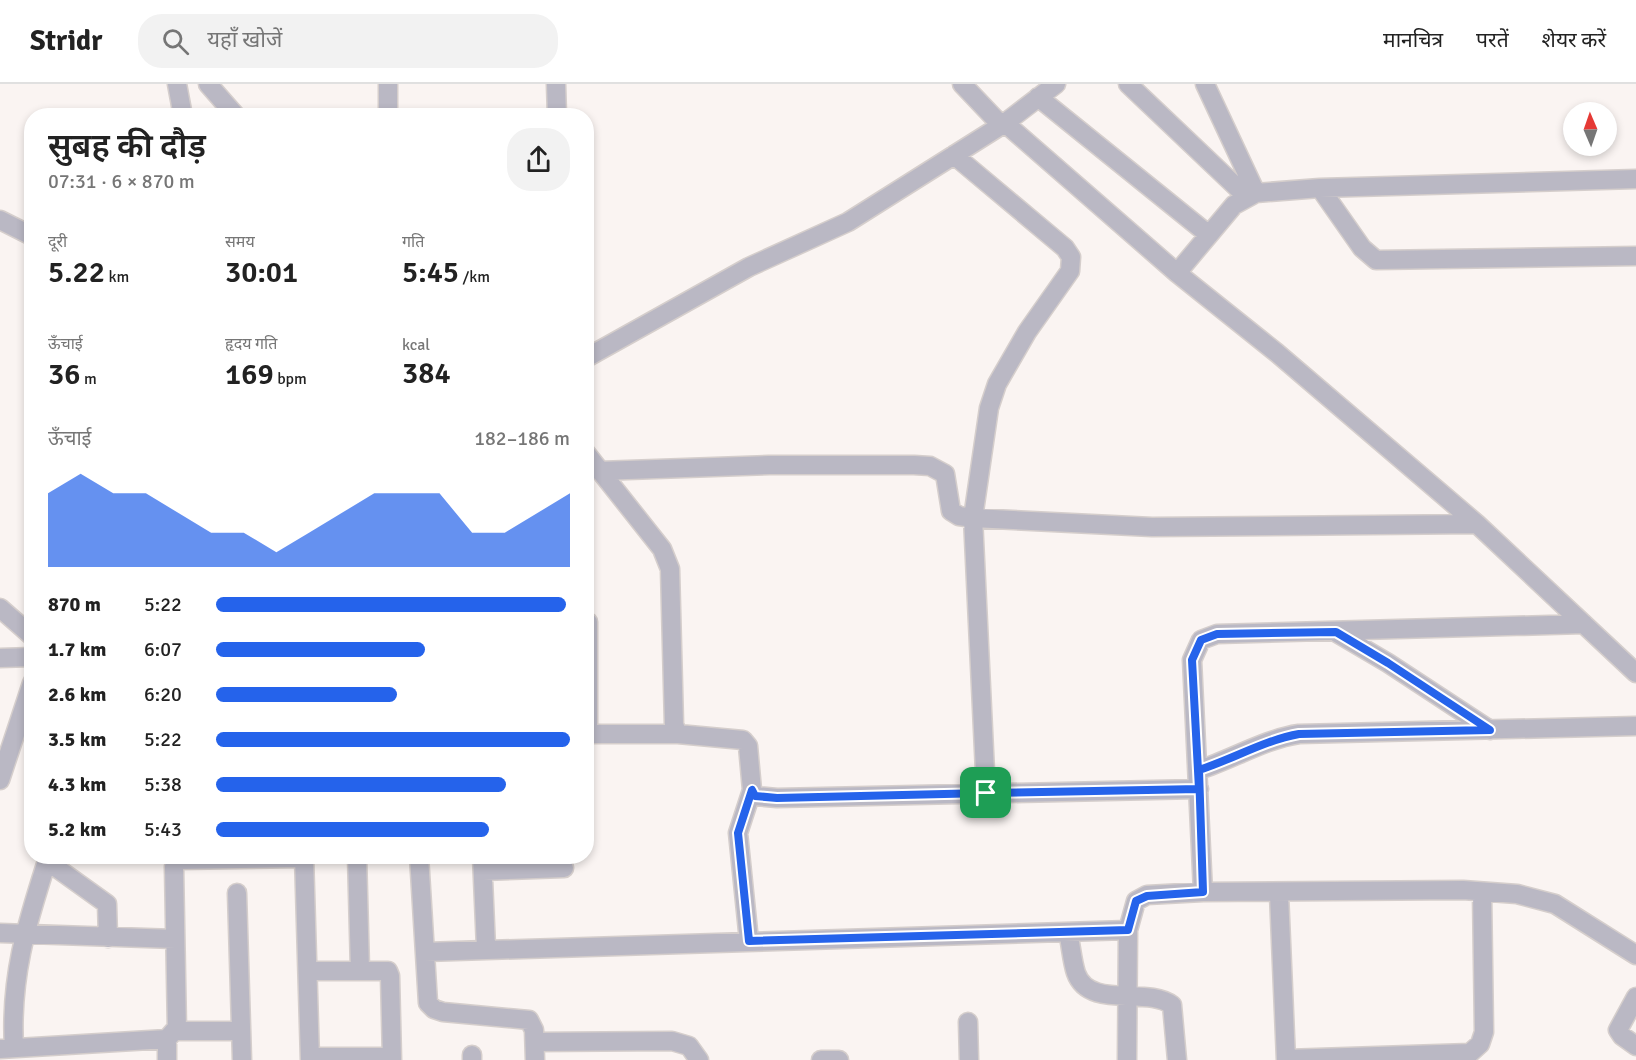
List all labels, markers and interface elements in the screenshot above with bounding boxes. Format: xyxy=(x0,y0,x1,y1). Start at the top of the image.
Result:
search box xyxy=(138,14,558,68)
text: Stridr xyxy=(30,24,102,58)
icon: search xyxy=(159,25,192,58)
text: यहाँ खोजें xyxy=(207,26,282,53)
text: मानचित्र xyxy=(1383,27,1443,53)
text: परतें xyxy=(1476,27,1509,53)
text: शेयर करें xyxy=(1542,27,1606,53)
north arrow xyxy=(1563,102,1617,156)
map controls xyxy=(1563,102,1617,156)
text: सुबह की दौड़ xyxy=(48,126,206,167)
button: share xyxy=(507,128,570,191)
text: 07:31 · 6 × 870 m xyxy=(48,169,195,194)
text: दूरी xyxy=(48,232,67,252)
text: समय xyxy=(225,232,255,252)
text: गति xyxy=(402,232,424,252)
text: 5.22 xyxy=(48,254,105,291)
text: 30:01 xyxy=(225,254,298,291)
text: 5:45 xyxy=(402,254,459,291)
text: km xyxy=(105,267,129,287)
text: /km xyxy=(459,267,490,287)
text: ऊँचाई xyxy=(48,334,83,354)
text: हृदय गति xyxy=(225,334,277,354)
text: kcal xyxy=(402,335,430,355)
text: 384 xyxy=(402,355,451,392)
text: 36 xyxy=(48,356,80,393)
text: 169 xyxy=(225,356,274,393)
text: m xyxy=(80,369,97,389)
text: bpm xyxy=(274,369,307,389)
text: ऊँचाई xyxy=(48,426,91,451)
text: 182–186 m xyxy=(474,426,570,451)
text: 870 m xyxy=(48,592,101,617)
text: 5:22 xyxy=(144,592,182,617)
text: 1.7 km xyxy=(48,637,106,662)
text: 6:07 xyxy=(144,637,182,662)
text: 2.6 km xyxy=(48,682,106,707)
text: 6:20 xyxy=(144,682,182,707)
text: 3.5 km xyxy=(48,727,106,752)
text: 5:22 xyxy=(144,727,182,752)
pin xyxy=(960,767,1011,818)
text: 4.3 km xyxy=(48,772,106,797)
text: 5:38 xyxy=(144,772,182,797)
icon: arrive xyxy=(969,776,1002,809)
text: 5.2 km xyxy=(48,817,106,842)
text: 5:43 xyxy=(144,817,182,842)

